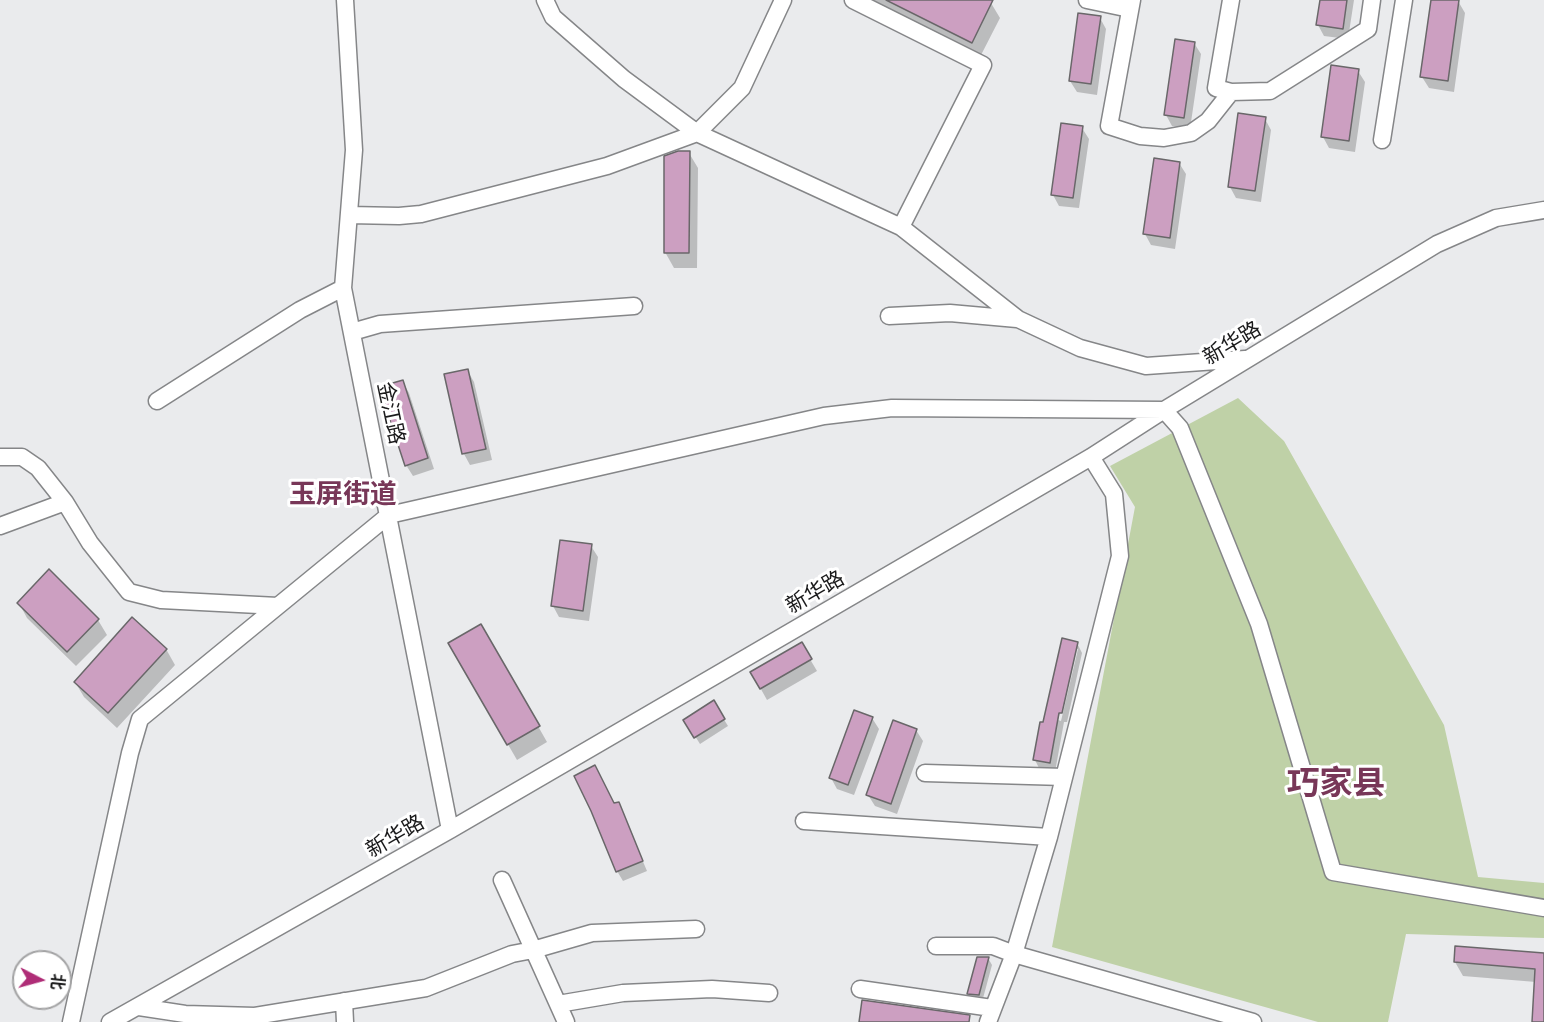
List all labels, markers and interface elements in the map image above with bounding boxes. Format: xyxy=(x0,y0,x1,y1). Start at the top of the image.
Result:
street label: 新华路 xyxy=(1199,316,1265,370)
street label: 金江路 xyxy=(372,380,410,446)
district label: 玉屏街道 xyxy=(289,478,397,510)
street label: 新华路 xyxy=(781,565,849,619)
district label: 巧家县 xyxy=(1287,763,1385,803)
street label: 新华路 xyxy=(361,809,429,863)
north arrow xyxy=(12,950,72,1010)
text: 北 xyxy=(48,973,68,991)

